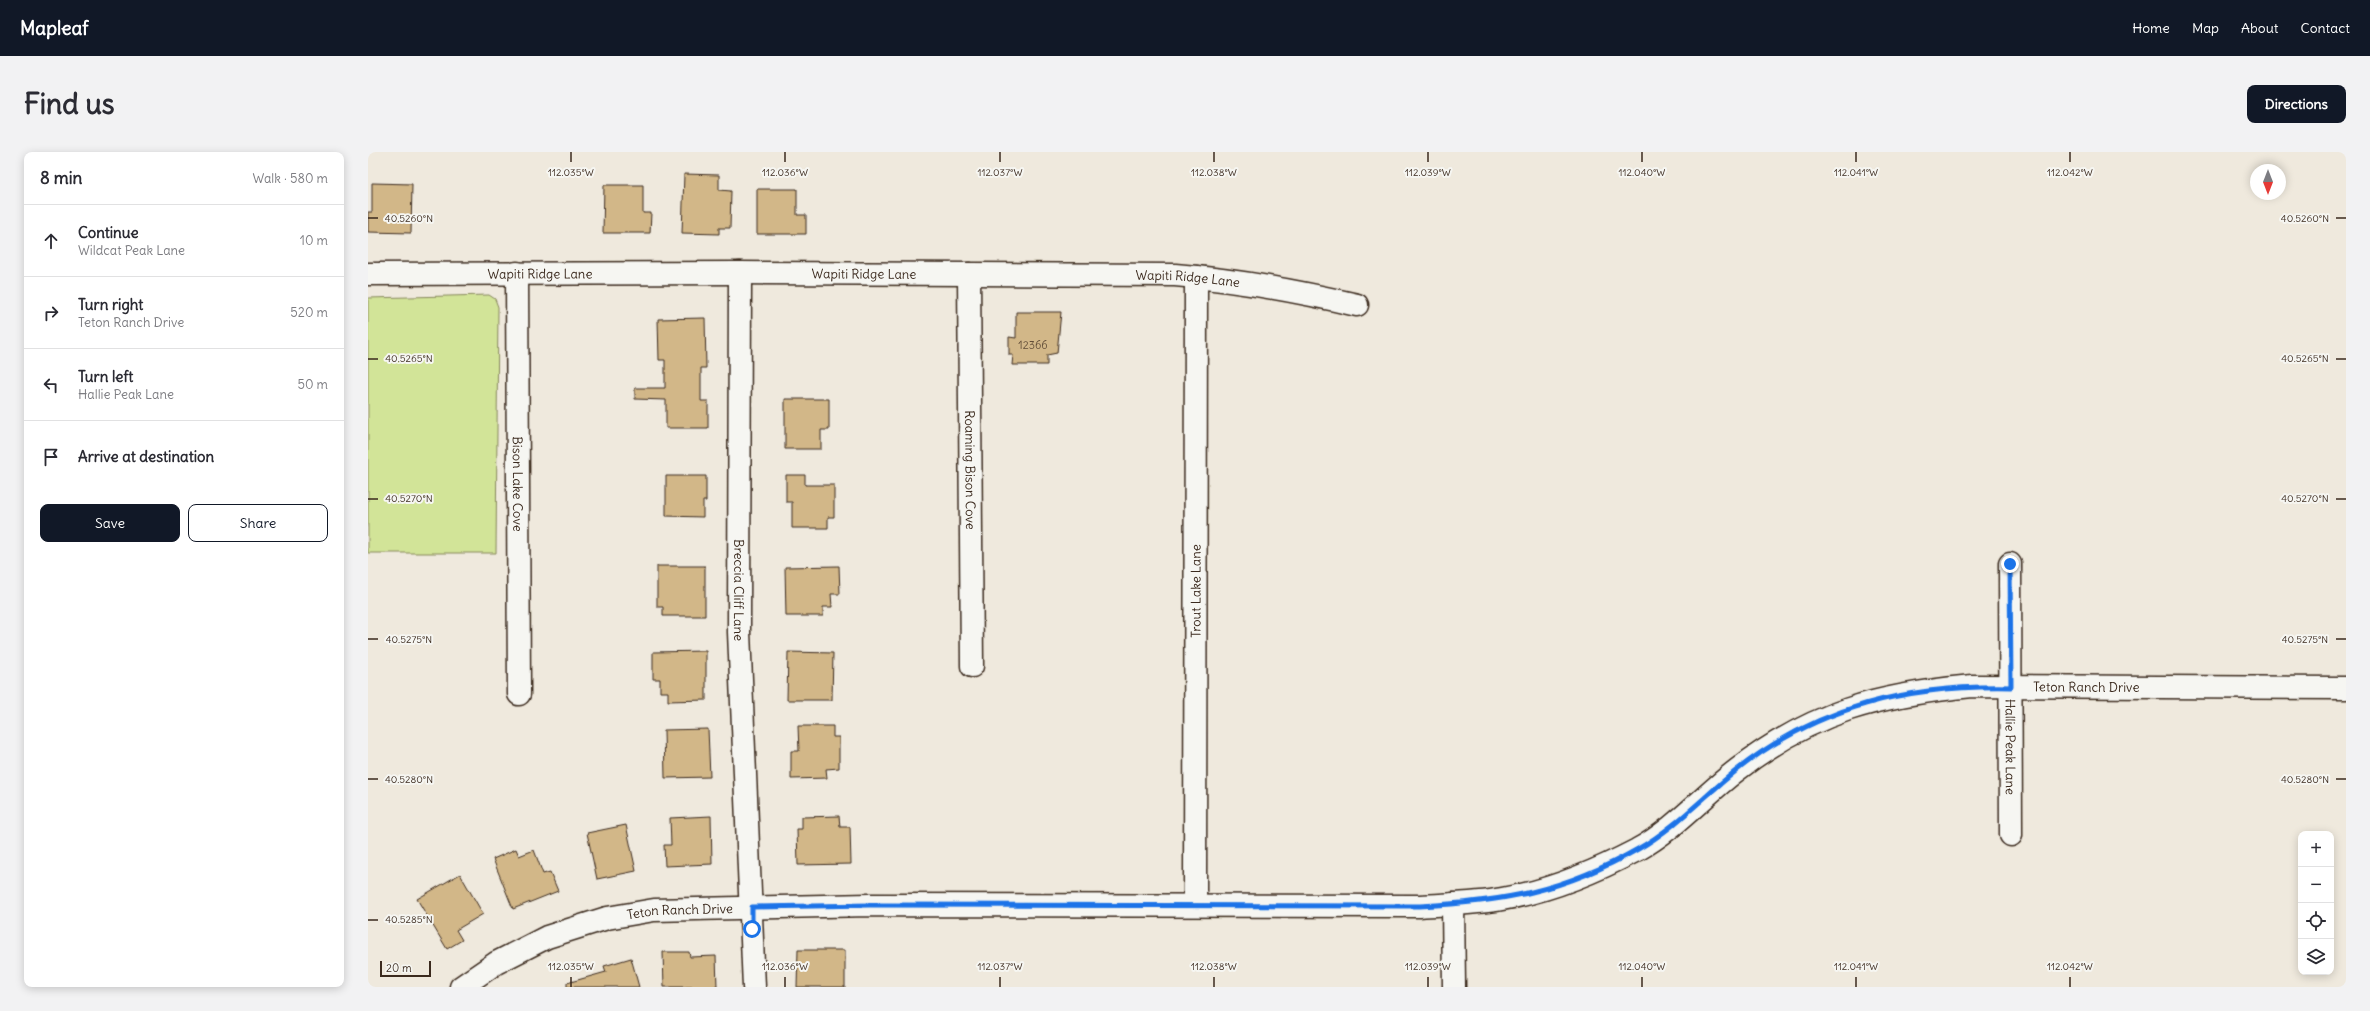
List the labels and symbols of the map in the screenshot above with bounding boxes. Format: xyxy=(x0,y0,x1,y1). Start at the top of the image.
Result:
north arrow xyxy=(2250,164,2286,200)
text: 112.035°W xyxy=(548,166,594,179)
text: 112.036°W xyxy=(762,166,808,179)
text: 112.037°W xyxy=(977,166,1023,179)
text: 112.038°W xyxy=(1191,166,1237,179)
text: 112.039°W xyxy=(1405,166,1451,179)
text: 112.040°W xyxy=(1619,166,1665,179)
text: 112.041°W xyxy=(1834,166,1878,179)
text: 112.042°W xyxy=(2047,166,2093,179)
text: 40.5260°N xyxy=(385,212,433,225)
text: 40.5260°N xyxy=(2281,212,2329,225)
street label: Wapiti Ridge Lane xyxy=(488,265,592,283)
street label: Wapiti Ridge Lane xyxy=(812,265,916,283)
street label: Wapiti Ridge Lane xyxy=(1136,267,1241,291)
house number: 12366 xyxy=(1018,338,1048,352)
text: 40.5265°N xyxy=(385,352,433,365)
text: 40.5265°N xyxy=(2281,352,2329,365)
street label: Roaming Bison Cove xyxy=(961,410,979,530)
street label: Bison Lake Cove xyxy=(509,436,526,532)
text: 40.5270°N xyxy=(385,492,433,505)
text: 40.5270°N xyxy=(2281,492,2329,505)
street label: Breccia Cliff Lane xyxy=(730,539,747,641)
street label: Trout Lake Lane xyxy=(1187,544,1205,638)
route end xyxy=(2001,555,2019,573)
text: 40.5275°N xyxy=(386,633,432,646)
text: 40.5275°N xyxy=(2282,633,2328,646)
street label: Teton Ranch Drive xyxy=(2033,678,2140,696)
street label: Hallie Peak Lane xyxy=(2001,699,2019,795)
text: 40.5280°N xyxy=(385,773,433,786)
text: 40.5280°N xyxy=(2281,773,2329,786)
street label: Teton Ranch Drive xyxy=(626,900,733,923)
text: 40.5285°N xyxy=(385,913,433,926)
route start xyxy=(743,920,761,938)
scale bar xyxy=(380,959,431,978)
text: 112.035°W xyxy=(548,960,594,973)
text: 112.036°W xyxy=(762,960,808,973)
text: 112.037°W xyxy=(977,960,1023,973)
text: 112.038°W xyxy=(1191,960,1237,973)
text: 112.039°W xyxy=(1405,960,1451,973)
text: 112.040°W xyxy=(1619,960,1665,973)
text: 112.041°W xyxy=(1834,960,1878,973)
text: 112.042°W xyxy=(2047,960,2093,973)

